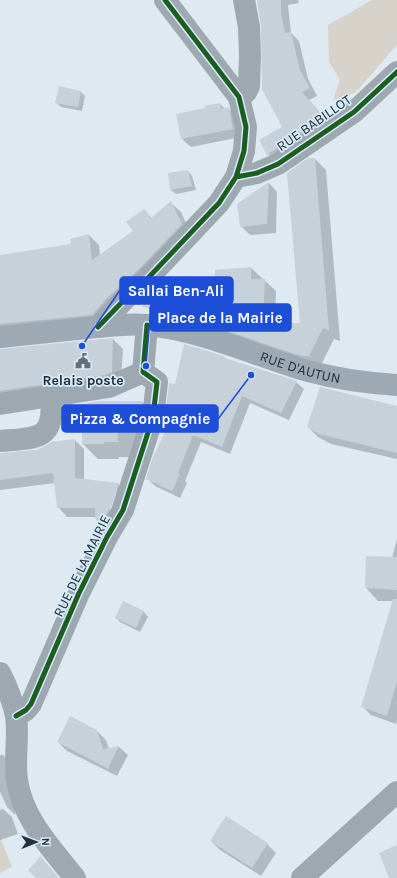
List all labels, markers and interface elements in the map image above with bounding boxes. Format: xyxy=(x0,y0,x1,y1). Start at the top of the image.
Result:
street label: RUE BABILLOT xyxy=(273,91,355,155)
callout: Sallai Ben-Ali xyxy=(120,277,233,304)
text: Sallai Ben-Ali xyxy=(128,282,224,300)
callout: Place de la Mairie xyxy=(150,304,291,331)
text: Place de la Mairie xyxy=(157,309,283,327)
street label: RUE D'AUTUN xyxy=(258,347,342,387)
public building icon: Relais poste xyxy=(74,352,92,370)
place label: Relais poste xyxy=(42,372,124,389)
callout: Pizza & Compagnie xyxy=(62,405,218,432)
text: Pizza & Compagnie xyxy=(70,410,210,428)
street label: RUE DE LA MAIRIE xyxy=(50,512,114,620)
north arrow xyxy=(16,822,56,862)
text: N xyxy=(39,838,52,846)

